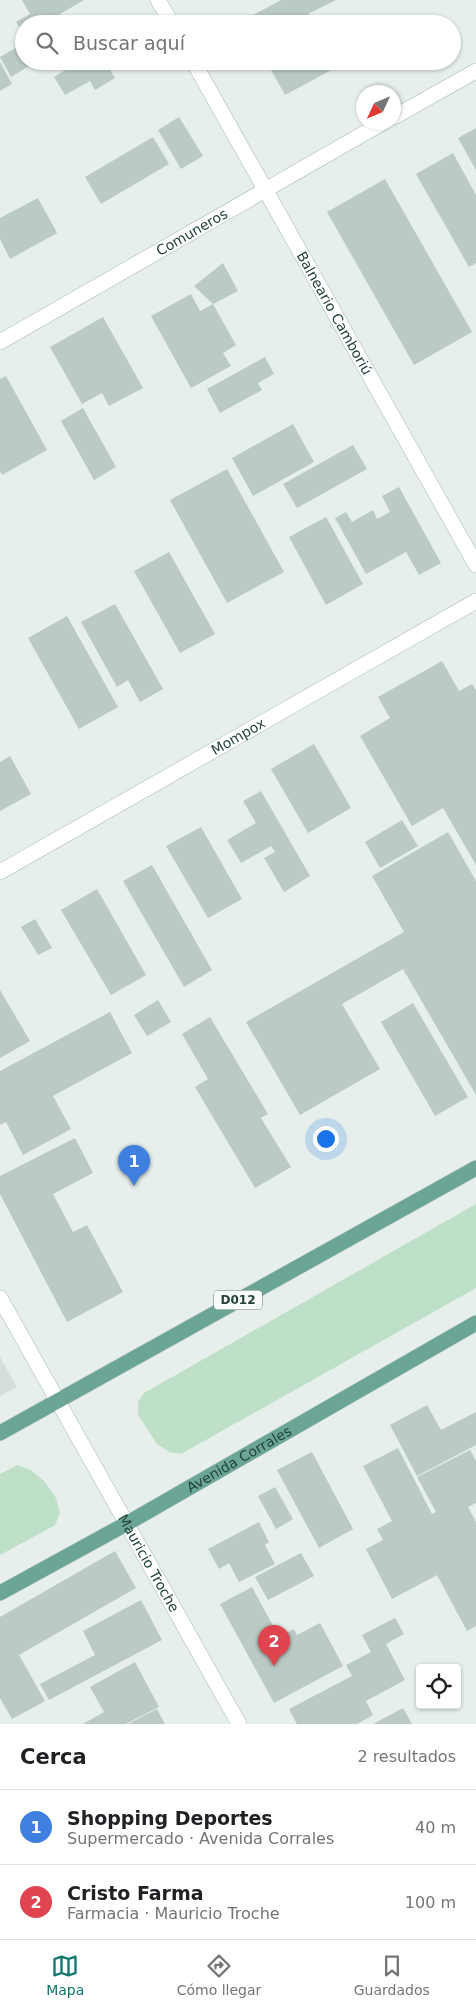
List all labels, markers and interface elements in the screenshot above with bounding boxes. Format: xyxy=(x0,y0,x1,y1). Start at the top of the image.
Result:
search box xyxy=(15,15,461,70)
icon: search xyxy=(33,29,61,57)
text: Buscar aquí xyxy=(73,32,185,54)
north arrow xyxy=(356,85,401,130)
street label: Comuneros xyxy=(153,205,230,259)
street label: Balneario Camboriú xyxy=(294,249,375,377)
street label: Mompox xyxy=(208,715,268,758)
your location xyxy=(313,1126,339,1152)
pin: 1 xyxy=(118,1145,150,1186)
road number: D012 xyxy=(214,1290,262,1310)
street label: Avenida Corrales xyxy=(184,1423,294,1496)
street label: Mauricio Troche xyxy=(115,1511,183,1615)
pin: 2 xyxy=(258,1625,290,1666)
map controls xyxy=(416,1664,461,1709)
button: locate xyxy=(416,1664,461,1709)
text: Cerca xyxy=(20,1745,87,1769)
text: 2 resultados xyxy=(357,1747,456,1766)
text: Shopping Deportes xyxy=(67,1807,273,1829)
text: 1 xyxy=(30,1818,42,1837)
text: 40 m xyxy=(415,1818,456,1837)
text: Supermercado · Avenida Corrales xyxy=(67,1829,334,1848)
text: Cristo Farma xyxy=(67,1882,204,1904)
text: 2 xyxy=(30,1893,42,1912)
text: 100 m xyxy=(405,1893,456,1912)
text: Farmacia · Mauricio Troche xyxy=(67,1904,280,1923)
tab: Mapa xyxy=(46,1952,84,1998)
tab: Cómo llegar xyxy=(177,1952,261,1998)
tab: Guardados xyxy=(354,1952,430,1998)

